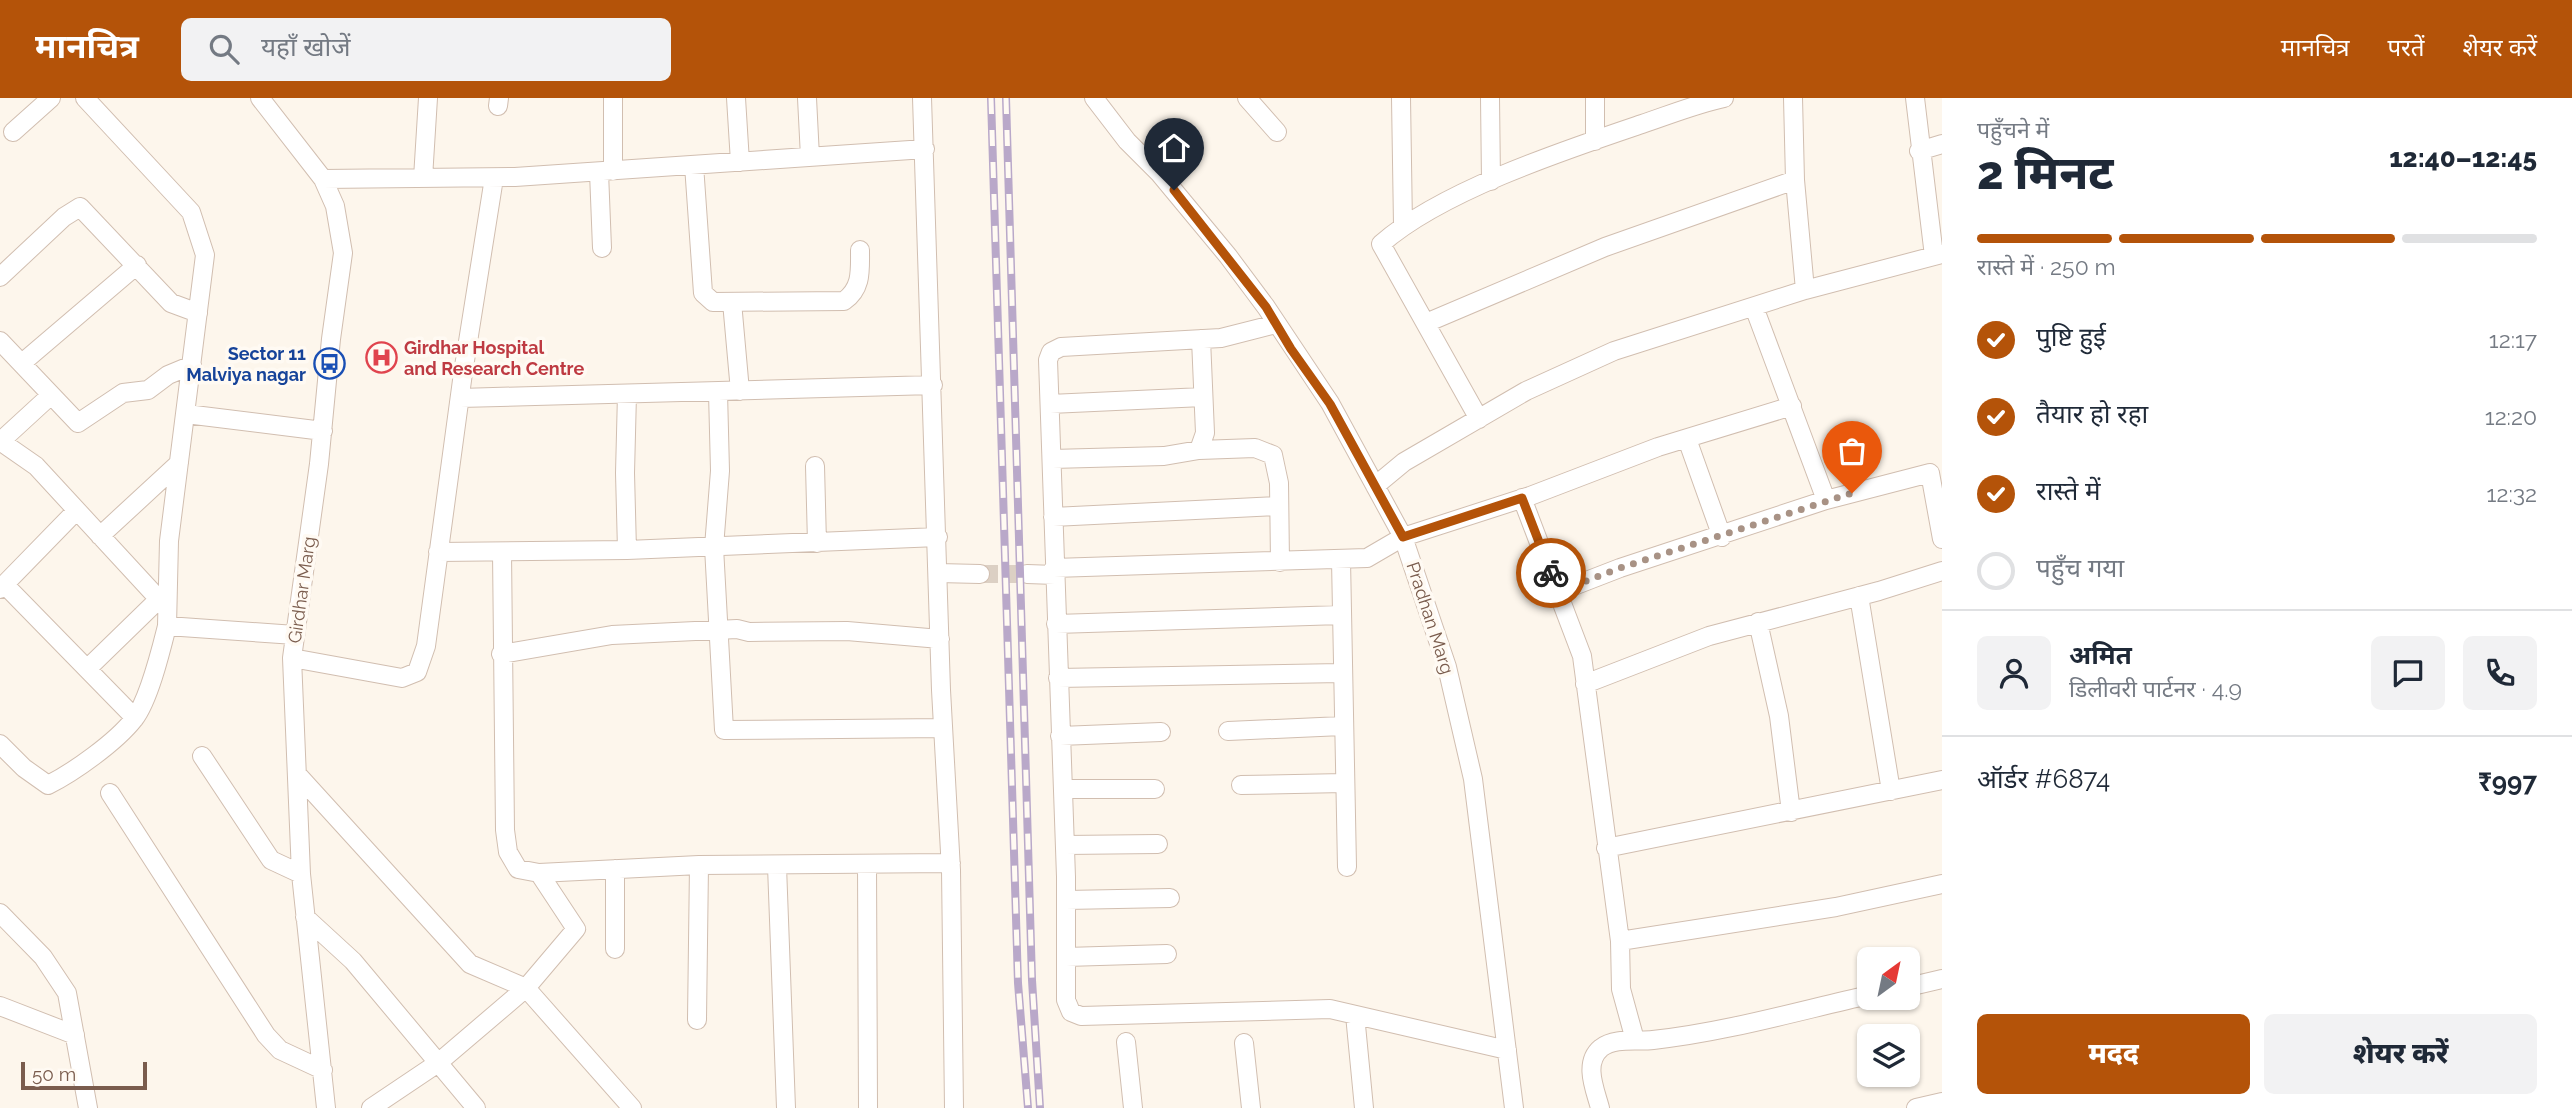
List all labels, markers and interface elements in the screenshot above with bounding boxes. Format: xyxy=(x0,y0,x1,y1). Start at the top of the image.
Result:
search box xyxy=(181,18,671,81)
text: मानचित्र xyxy=(35,27,139,66)
icon: search xyxy=(205,30,243,68)
text: यहाँ खोजें xyxy=(261,32,351,62)
text: मानचित्र xyxy=(2281,33,2349,62)
text: परतें xyxy=(2387,33,2425,62)
text: शेयर करें xyxy=(2463,33,2537,62)
text: पहुँचने में xyxy=(1977,116,2049,143)
pin xyxy=(1144,118,1204,190)
icon: home xyxy=(1155,129,1193,167)
text: 12:40–12:45 xyxy=(2389,143,2537,173)
text: 2 मिनट xyxy=(1977,146,2113,200)
text: रास्ते में · 250 m xyxy=(1977,253,2116,280)
icon: check xyxy=(1977,321,2015,359)
text: पुष्टि हुई xyxy=(2036,322,2106,352)
text: 12:17 xyxy=(2489,326,2537,353)
place label: Girdhar Hospital and Research Centre xyxy=(404,337,584,379)
hospital icon: Girdhar Hospital and Research Centre xyxy=(364,341,398,375)
place label: Sector 11 Malviya nagar xyxy=(186,343,306,385)
bus stop icon: Sector 11 Malviya nagar xyxy=(312,347,346,381)
icon: check xyxy=(1977,398,2015,436)
text: तैयार हो रहा xyxy=(2036,399,2148,429)
text: 12:20 xyxy=(2485,403,2537,430)
pin xyxy=(1822,421,1882,493)
icon: bag xyxy=(1833,432,1871,470)
icon: check xyxy=(1977,475,2015,513)
text: रास्ते में xyxy=(2036,476,2100,506)
text: 12:32 xyxy=(2487,480,2537,507)
street label: Girdhar Marg xyxy=(284,535,319,645)
courier xyxy=(1516,538,1586,608)
text: पहुँच गया xyxy=(2036,553,2124,583)
icon: bike xyxy=(1532,554,1570,592)
street label: Pradhan Marg xyxy=(1402,559,1458,677)
button: person xyxy=(1977,636,2051,710)
button: chat xyxy=(2371,636,2445,710)
button: phone xyxy=(2463,636,2537,710)
text: अमित xyxy=(2069,640,2132,670)
text: डिलीवरी पार्टनर · 4.9 xyxy=(2069,675,2242,702)
text: ऑर्डर #6874 xyxy=(1977,764,2110,794)
text: ₹997 xyxy=(2478,767,2537,797)
north arrow xyxy=(1857,947,1920,1010)
map controls xyxy=(1857,947,1920,1087)
button: मदद xyxy=(1977,1014,2250,1094)
button: शेयर करें xyxy=(2264,1014,2537,1094)
button: layers xyxy=(1857,1024,1920,1087)
scale bar xyxy=(21,1059,147,1091)
text: 50 m xyxy=(32,1063,76,1085)

